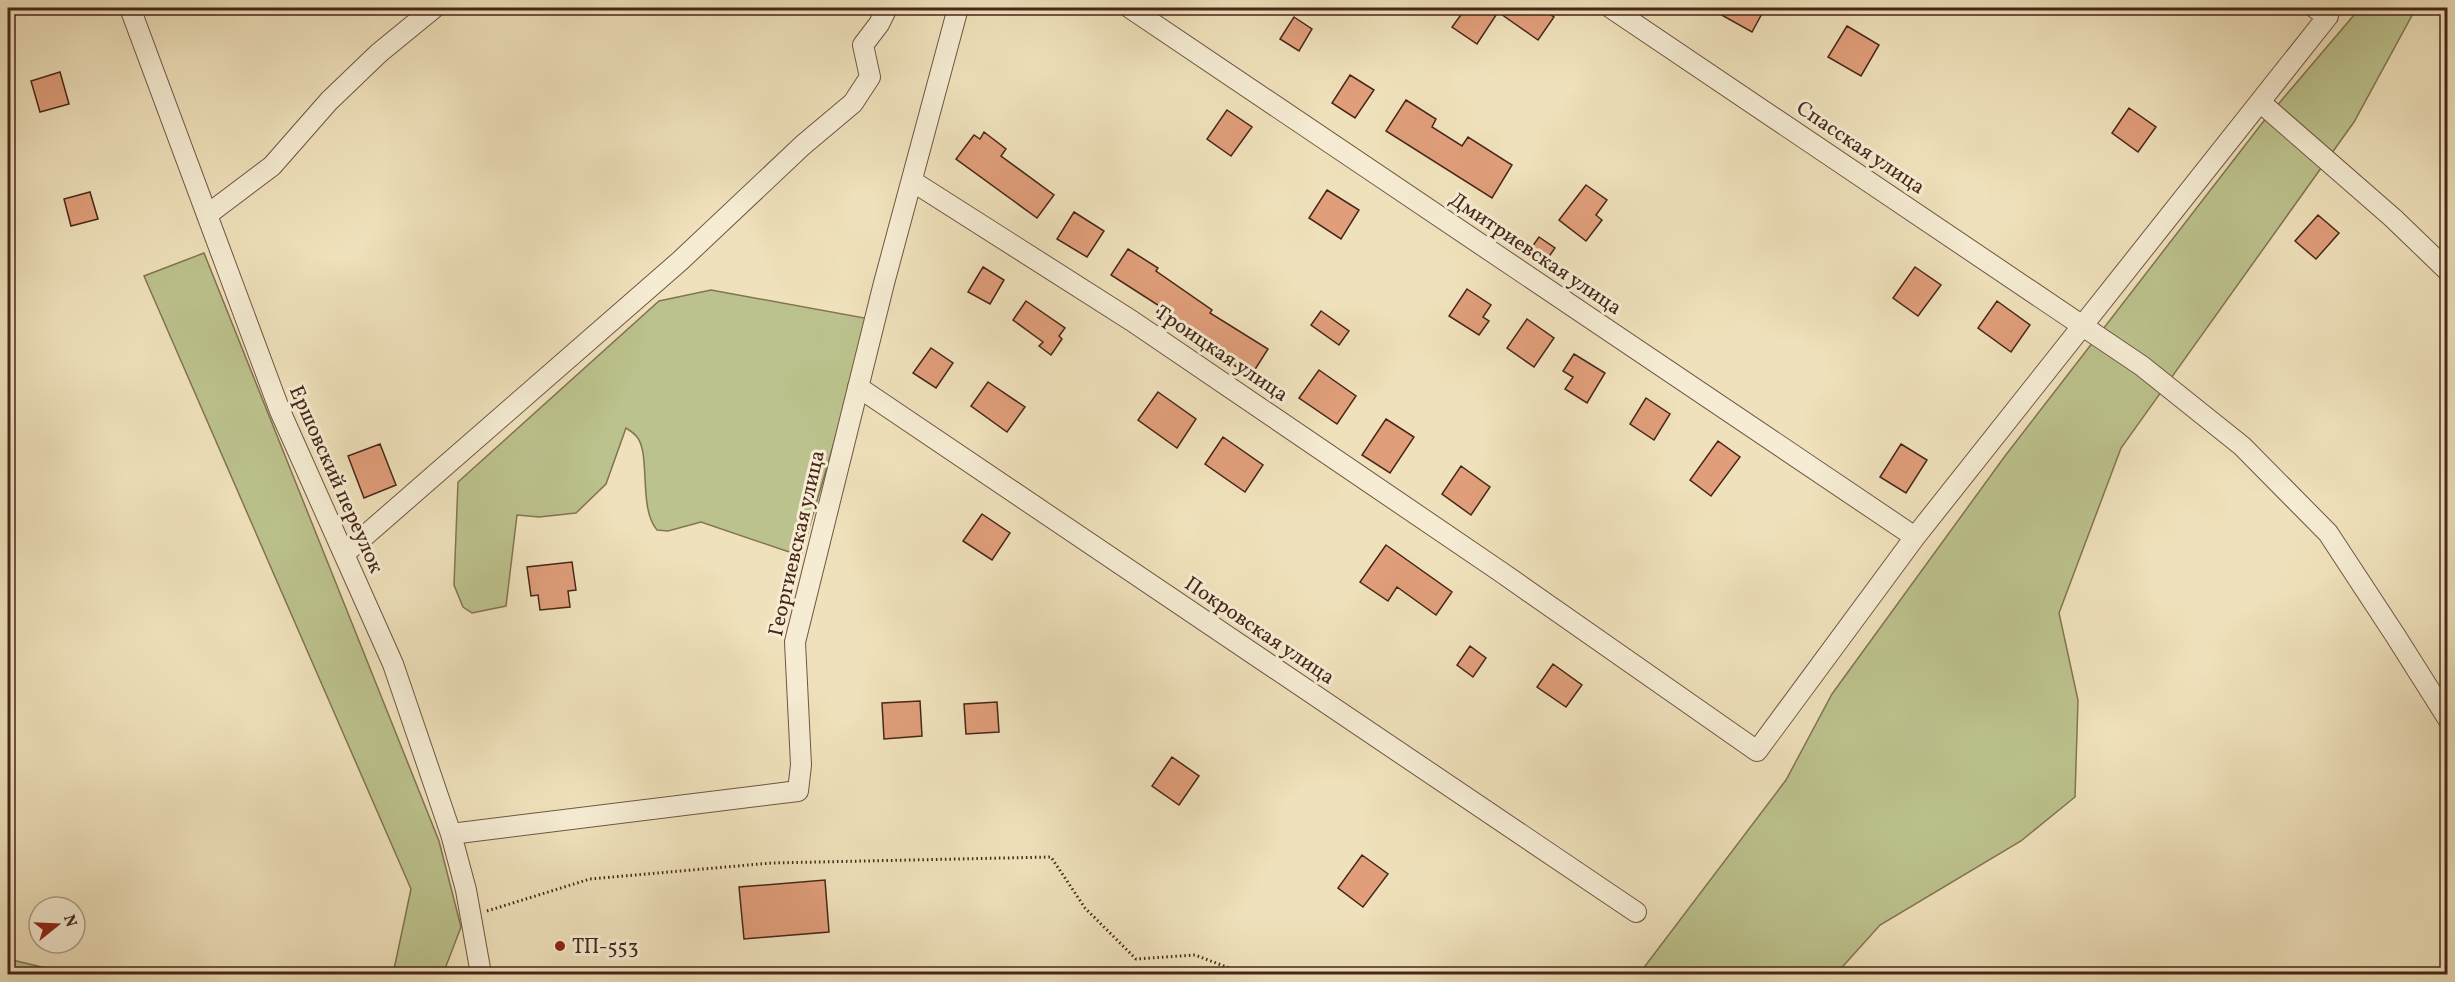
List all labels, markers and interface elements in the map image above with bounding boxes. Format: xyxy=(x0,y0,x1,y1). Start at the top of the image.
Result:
street label: Спасская улица xyxy=(1790,94,1930,202)
street label: Дмитриевская улица xyxy=(1443,186,1627,323)
street label: Троицкая улица xyxy=(1149,299,1294,410)
street label: Ершовский переулок xyxy=(281,381,390,578)
street label: Георгиевская улица xyxy=(762,447,833,639)
street label: Покровская улица xyxy=(1178,570,1340,692)
north arrow xyxy=(27,895,87,955)
text: N xyxy=(57,912,82,930)
place label: ТП-553 xyxy=(572,933,638,962)
marker: ТП-553 xyxy=(553,939,567,953)

